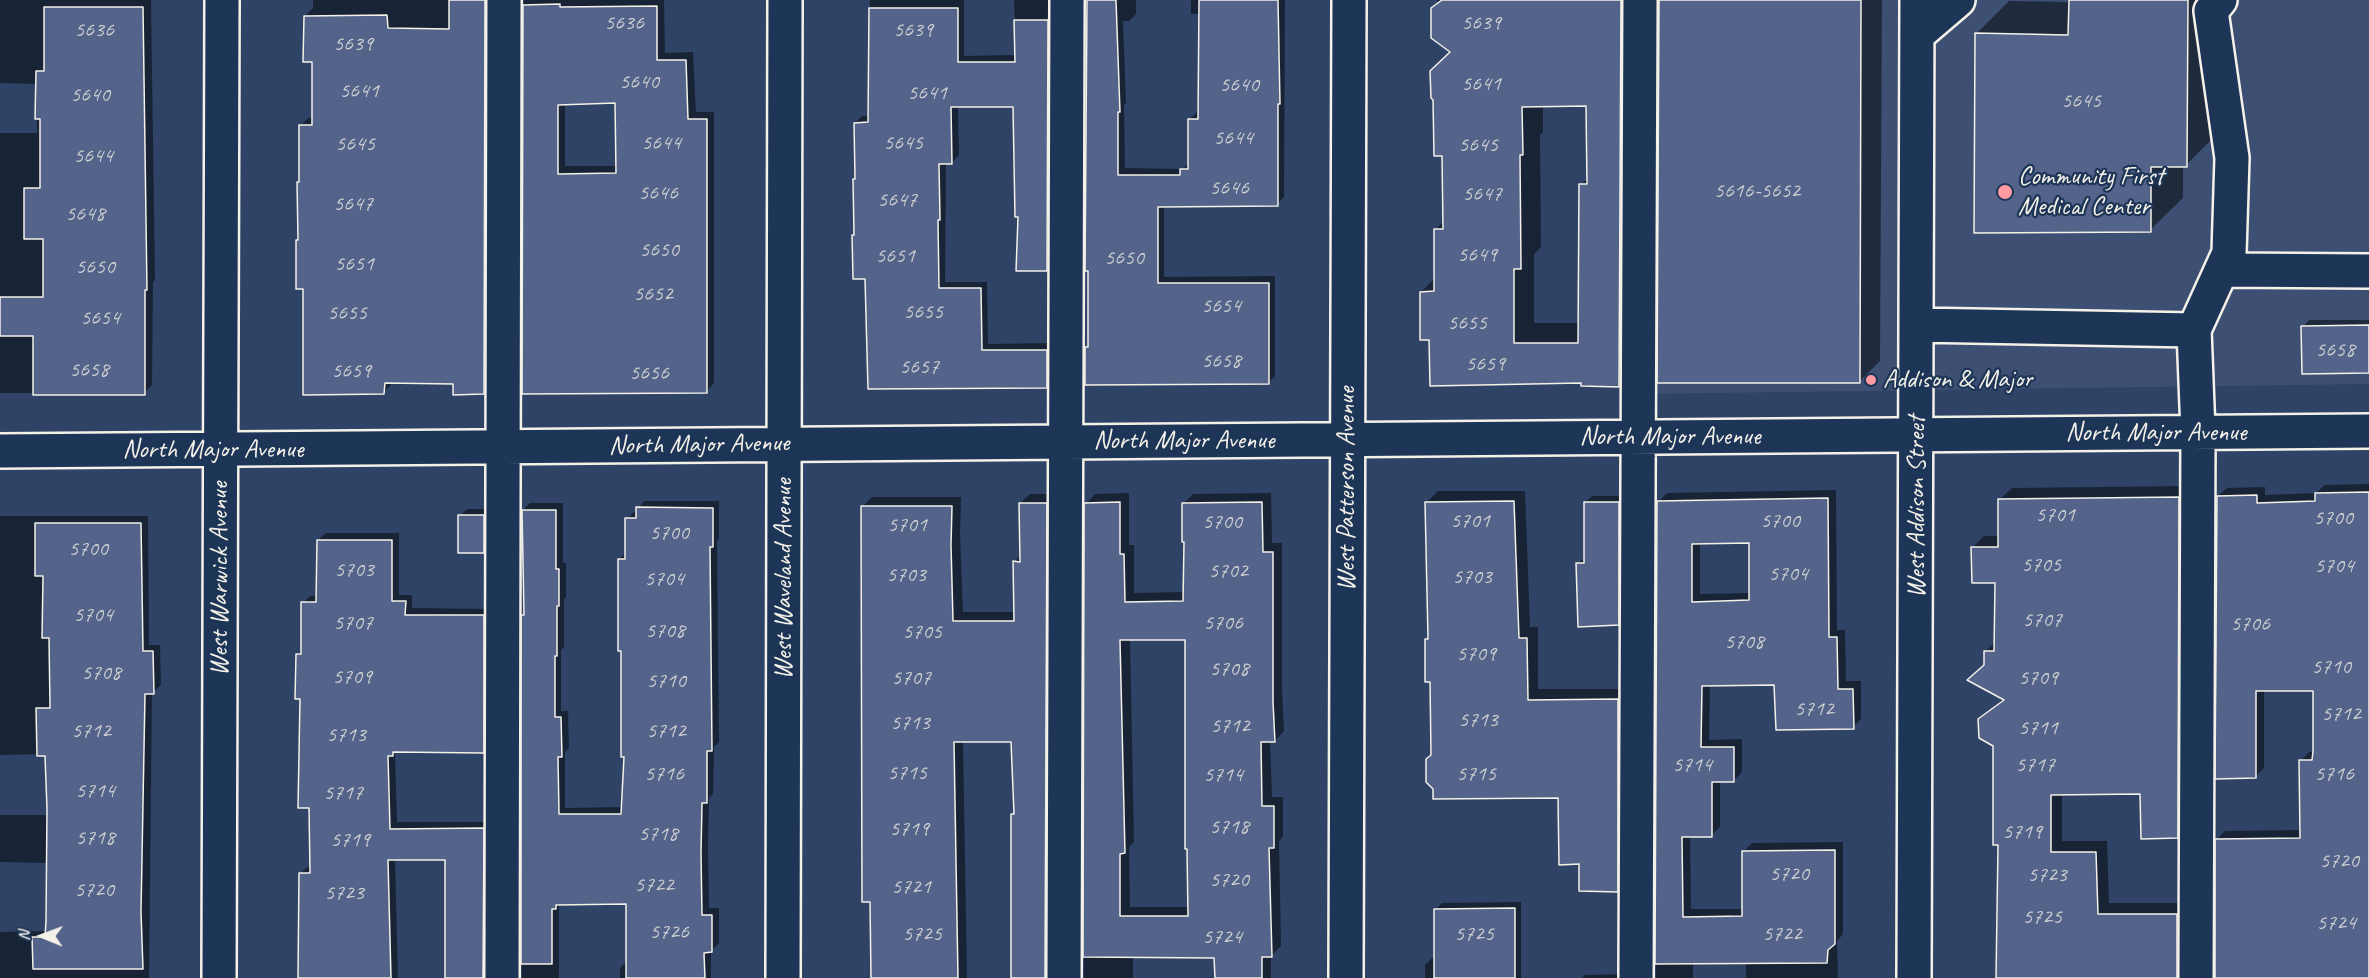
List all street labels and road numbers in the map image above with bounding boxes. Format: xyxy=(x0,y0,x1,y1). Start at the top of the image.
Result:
street label: West Patterson Avenue xyxy=(1331,387,1363,591)
street label: West Addison Street xyxy=(1901,416,1933,598)
street label: North Major Avenue xyxy=(2066,417,2246,449)
street label: North Major Avenue xyxy=(1580,421,1760,453)
street label: North Major Avenue xyxy=(1094,425,1274,457)
street label: North Major Avenue xyxy=(608,428,790,462)
street label: North Major Avenue xyxy=(123,434,303,466)
street label: West Waveland Avenue xyxy=(768,479,800,679)
street label: West Warwick Avenue xyxy=(204,482,236,676)

